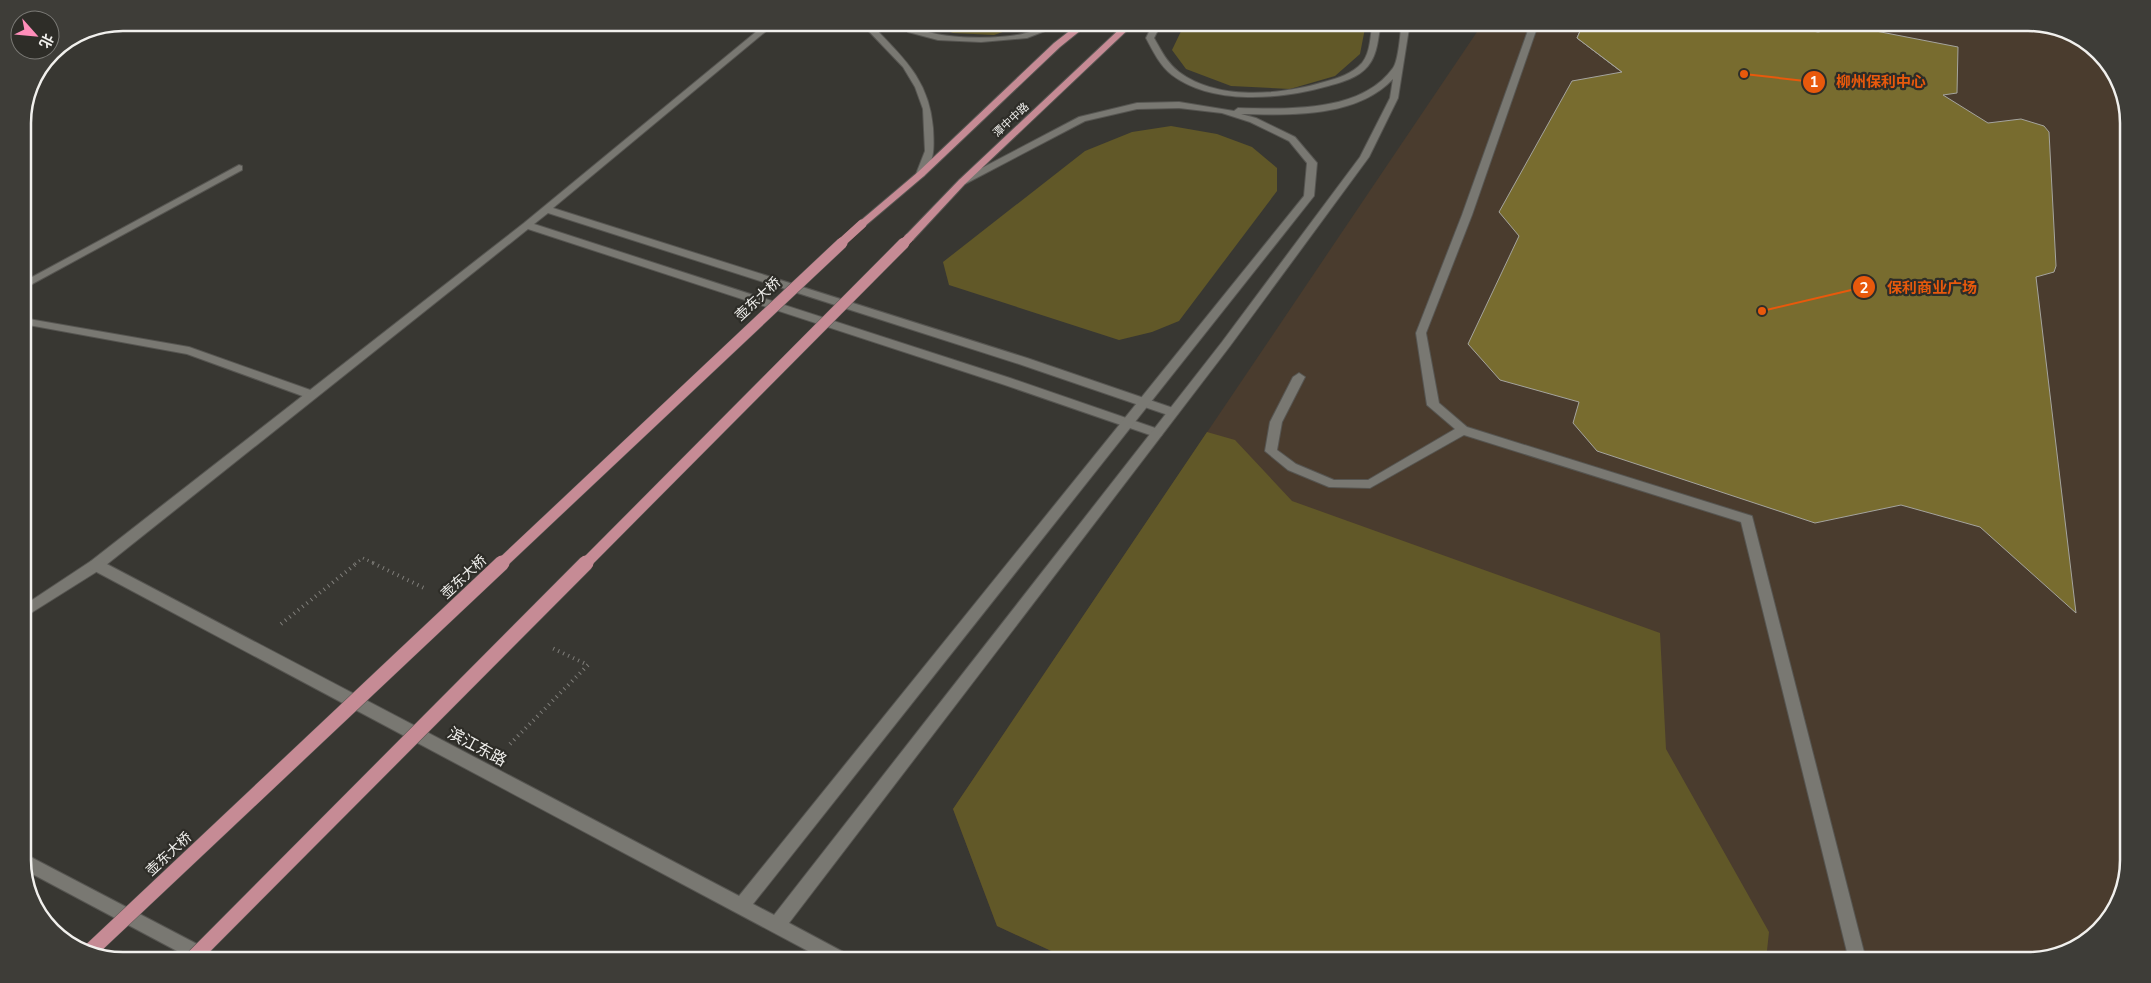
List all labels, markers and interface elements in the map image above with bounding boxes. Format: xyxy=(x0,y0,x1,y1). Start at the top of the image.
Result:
north arrow xyxy=(10,10,60,60)
text: 北 xyxy=(34,30,58,51)
callout: 柳州保利中心 xyxy=(1801,67,1936,97)
text: 1 xyxy=(1809,72,1819,92)
text: 柳州保利中心 xyxy=(1836,72,1926,92)
street label: 潭中中路 xyxy=(990,100,1032,140)
callout: 保利商业广场 xyxy=(1852,272,1987,302)
street label: 壶东大桥 xyxy=(731,273,785,325)
text: 2 xyxy=(1859,278,1869,298)
text: 保利商业广场 xyxy=(1887,278,1977,298)
street label: 壶东大桥 xyxy=(437,551,491,603)
street label: 滨江东路 xyxy=(444,722,510,772)
street label: 壶东大桥 xyxy=(142,828,196,880)

